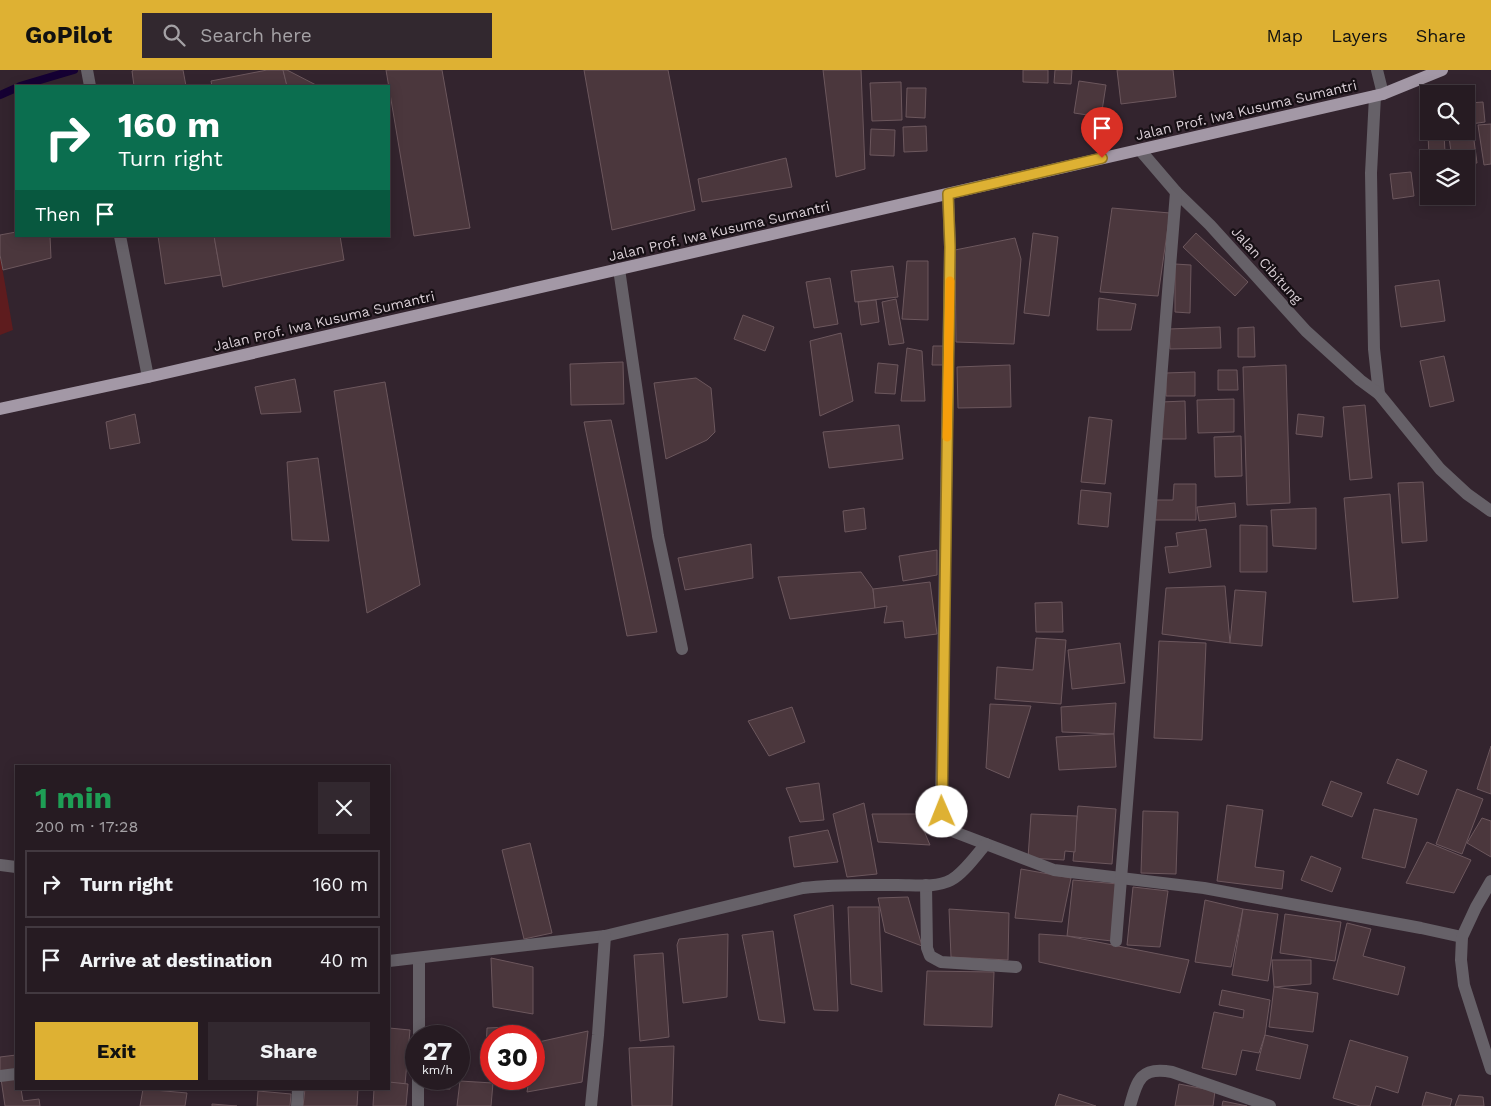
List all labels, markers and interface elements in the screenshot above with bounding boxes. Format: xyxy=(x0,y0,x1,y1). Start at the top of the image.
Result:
search box xyxy=(142,13,492,58)
text: GoPilot xyxy=(25,21,112,49)
icon: search xyxy=(160,21,188,49)
text: Search here xyxy=(200,24,312,47)
text: Map xyxy=(1266,25,1303,46)
text: Layers xyxy=(1331,25,1388,46)
text: Share xyxy=(1416,25,1466,46)
street label: Jalan Prof. Iwa Kusuma Sumantri xyxy=(1134,77,1358,143)
map controls xyxy=(1420,85,1475,205)
button: search xyxy=(1420,85,1475,140)
text: 160 m xyxy=(118,104,220,146)
icon: right xyxy=(35,105,100,170)
pin xyxy=(1081,107,1123,158)
icon: arrive xyxy=(1088,114,1116,142)
text: Turn right xyxy=(118,146,223,171)
button: layers xyxy=(1420,150,1475,205)
street label: Jalan Prof. Iwa Kusuma Sumantri xyxy=(607,198,831,264)
icon: arrive xyxy=(91,200,119,228)
text: Then xyxy=(35,203,81,226)
street label: Jalan Cibitung xyxy=(1228,223,1306,307)
street label: Jalan Prof. Iwa Kusuma Sumantri xyxy=(212,288,436,354)
text: 1 min xyxy=(35,780,112,815)
button: close xyxy=(318,782,370,834)
position arrow xyxy=(915,785,967,837)
text: 200 m · 17:28 xyxy=(35,817,138,836)
icon: right xyxy=(37,870,65,898)
text: Turn right xyxy=(80,873,173,896)
text: 160 m xyxy=(313,873,368,896)
icon: arrive xyxy=(37,946,65,974)
text: Arrive at destination xyxy=(80,949,272,972)
text: 40 m xyxy=(320,949,368,972)
button: Exit xyxy=(35,1022,198,1080)
button: Share xyxy=(208,1022,370,1080)
speed limit sign: 30 xyxy=(480,1025,545,1090)
text: 27 xyxy=(423,1037,452,1066)
text: km/h xyxy=(422,1063,453,1077)

